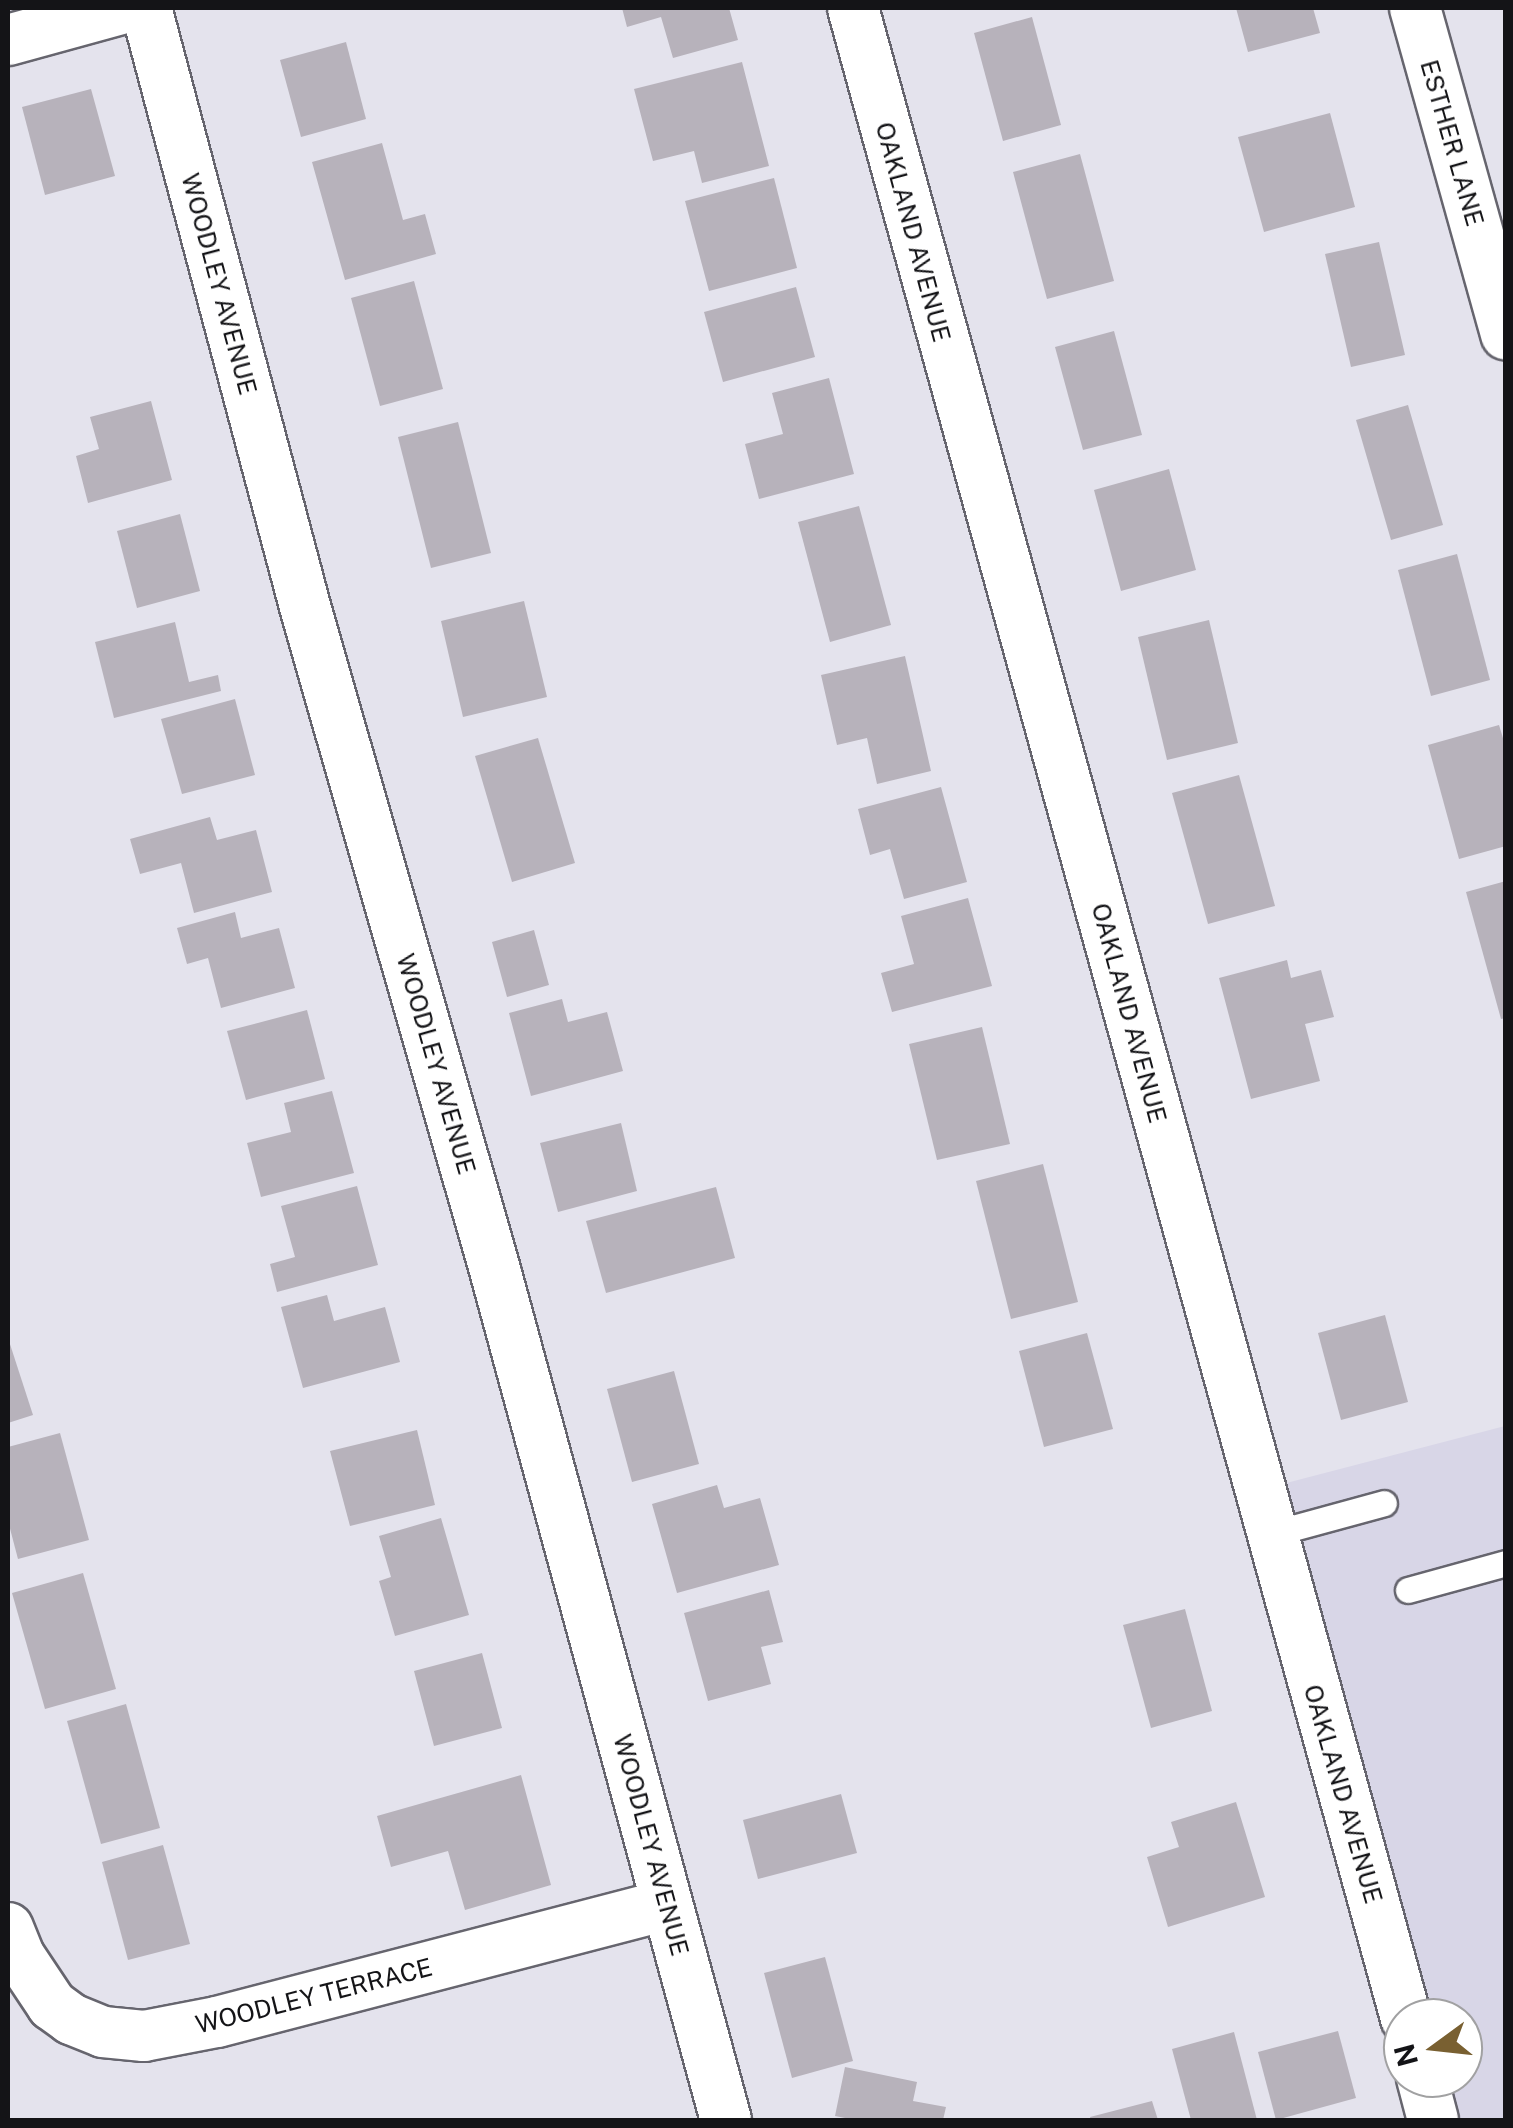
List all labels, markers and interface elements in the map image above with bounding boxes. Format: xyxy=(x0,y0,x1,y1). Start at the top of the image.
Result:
street label: ESTHER LANE xyxy=(1414,56,1490,230)
street label: OAKLAND AVENUE xyxy=(869,119,957,345)
street label: WOODLEY AVENUE xyxy=(175,170,263,398)
street label: OAKLAND AVENUE xyxy=(1085,900,1173,1126)
street label: WOODLEY AVENUE xyxy=(390,950,482,1178)
street label: OAKLAND AVENUE xyxy=(1297,1681,1389,1907)
street label: WOODLEY AVENUE xyxy=(607,1731,695,1959)
street label: WOODLEY TERRACE xyxy=(192,1952,436,2040)
north arrow xyxy=(1383,1998,1483,2098)
text: N xyxy=(1387,2041,1424,2070)

